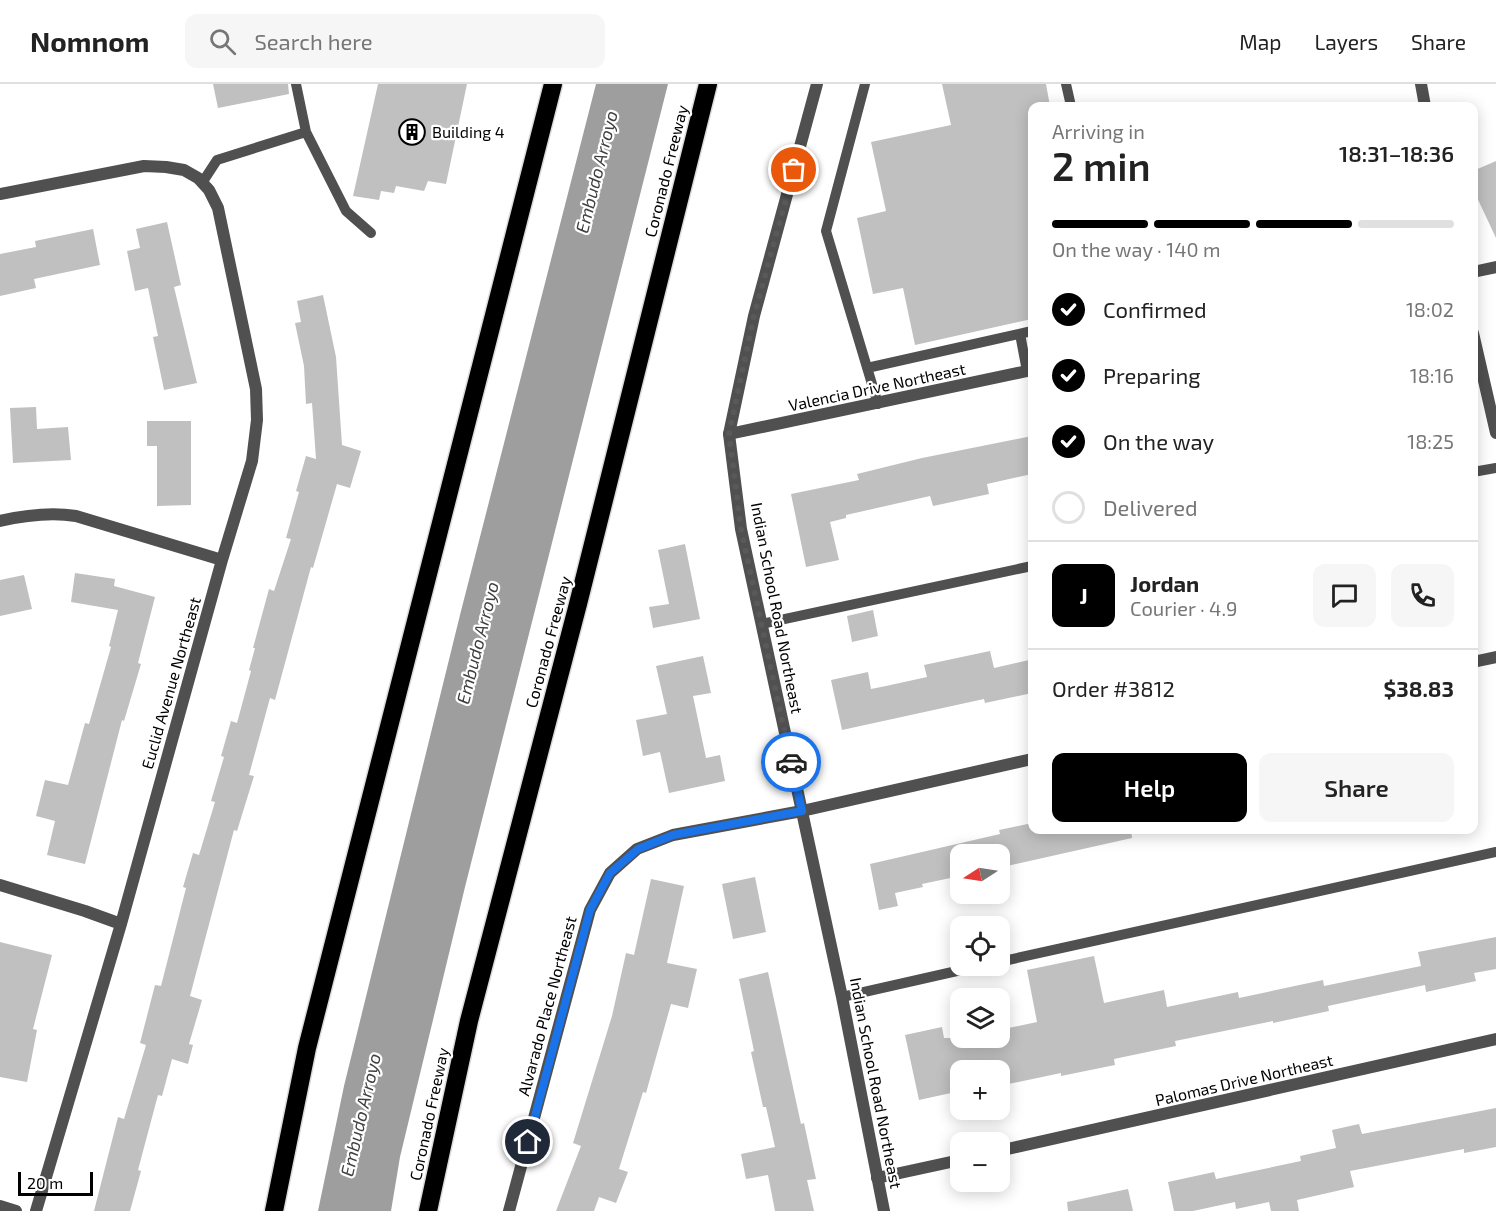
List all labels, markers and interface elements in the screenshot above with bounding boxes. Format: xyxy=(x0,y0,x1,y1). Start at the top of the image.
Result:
search box xyxy=(185,14,605,68)
text: Nomnom xyxy=(30,24,149,58)
icon: search xyxy=(206,25,239,58)
text: Search here xyxy=(254,28,373,54)
text: Map xyxy=(1239,29,1281,54)
text: Layers xyxy=(1314,29,1378,54)
text: Share xyxy=(1411,29,1466,54)
street label: Coronado Freeway xyxy=(640,102,691,239)
water label: Embudo Arroyo xyxy=(570,108,622,235)
building icon: Building 4 xyxy=(397,117,427,147)
text: Arriving in xyxy=(1052,119,1145,143)
place label: Building 4 xyxy=(432,122,505,141)
text: 18:31–18:36 xyxy=(1339,140,1454,166)
text: 2 min xyxy=(1052,142,1151,189)
pin xyxy=(768,144,819,195)
icon: bag xyxy=(777,153,810,186)
text: On the way · 140 m xyxy=(1052,237,1221,261)
icon: check xyxy=(1052,293,1085,326)
text: Confirmed xyxy=(1103,296,1207,322)
text: 18:02 xyxy=(1406,297,1454,321)
street label: Valencia Drive Northeast xyxy=(787,358,967,415)
icon: check xyxy=(1052,359,1085,392)
text: Preparing xyxy=(1103,362,1201,388)
text: 18:16 xyxy=(1410,363,1454,387)
icon: check xyxy=(1052,425,1085,458)
text: On the way xyxy=(1103,428,1214,454)
text: 18:25 xyxy=(1407,429,1454,453)
text: Delivered xyxy=(1103,494,1198,520)
street label: Indian School Road Northeast xyxy=(748,501,807,715)
button: chat xyxy=(1313,564,1376,627)
button: phone xyxy=(1391,564,1454,627)
text: Jordan xyxy=(1130,570,1199,596)
street label: Coronado Freeway xyxy=(521,573,574,710)
water label: Embudo Arroyo xyxy=(451,579,503,706)
text: J xyxy=(1079,582,1088,608)
street label: Euclid Avenue Northeast xyxy=(137,595,204,771)
text: Courier · 4.9 xyxy=(1130,596,1237,620)
text: Order #3812 xyxy=(1052,675,1175,701)
text: $38.83 xyxy=(1384,675,1454,701)
courier xyxy=(761,732,821,792)
icon: car xyxy=(775,746,808,779)
button: Help xyxy=(1052,753,1247,822)
button: Share xyxy=(1259,753,1454,822)
north arrow xyxy=(950,844,1010,904)
map controls xyxy=(950,844,1010,1192)
street label: Alvarado Place Northeast xyxy=(513,914,580,1098)
button: locate xyxy=(950,916,1010,976)
street label: Indian School Road Northeast xyxy=(847,976,906,1190)
button: layers xyxy=(950,988,1010,1048)
street label: Coronado Freeway xyxy=(405,1045,452,1182)
street label: Palomas Drive Northeast xyxy=(1153,1050,1335,1109)
water label: Embudo Arroyo xyxy=(335,1051,385,1178)
button: + xyxy=(950,1060,1010,1120)
pin xyxy=(502,1116,553,1167)
icon: home xyxy=(511,1125,544,1158)
button: − xyxy=(950,1132,1010,1192)
scale bar xyxy=(18,1169,93,1196)
text: 20 m xyxy=(27,1173,63,1192)

